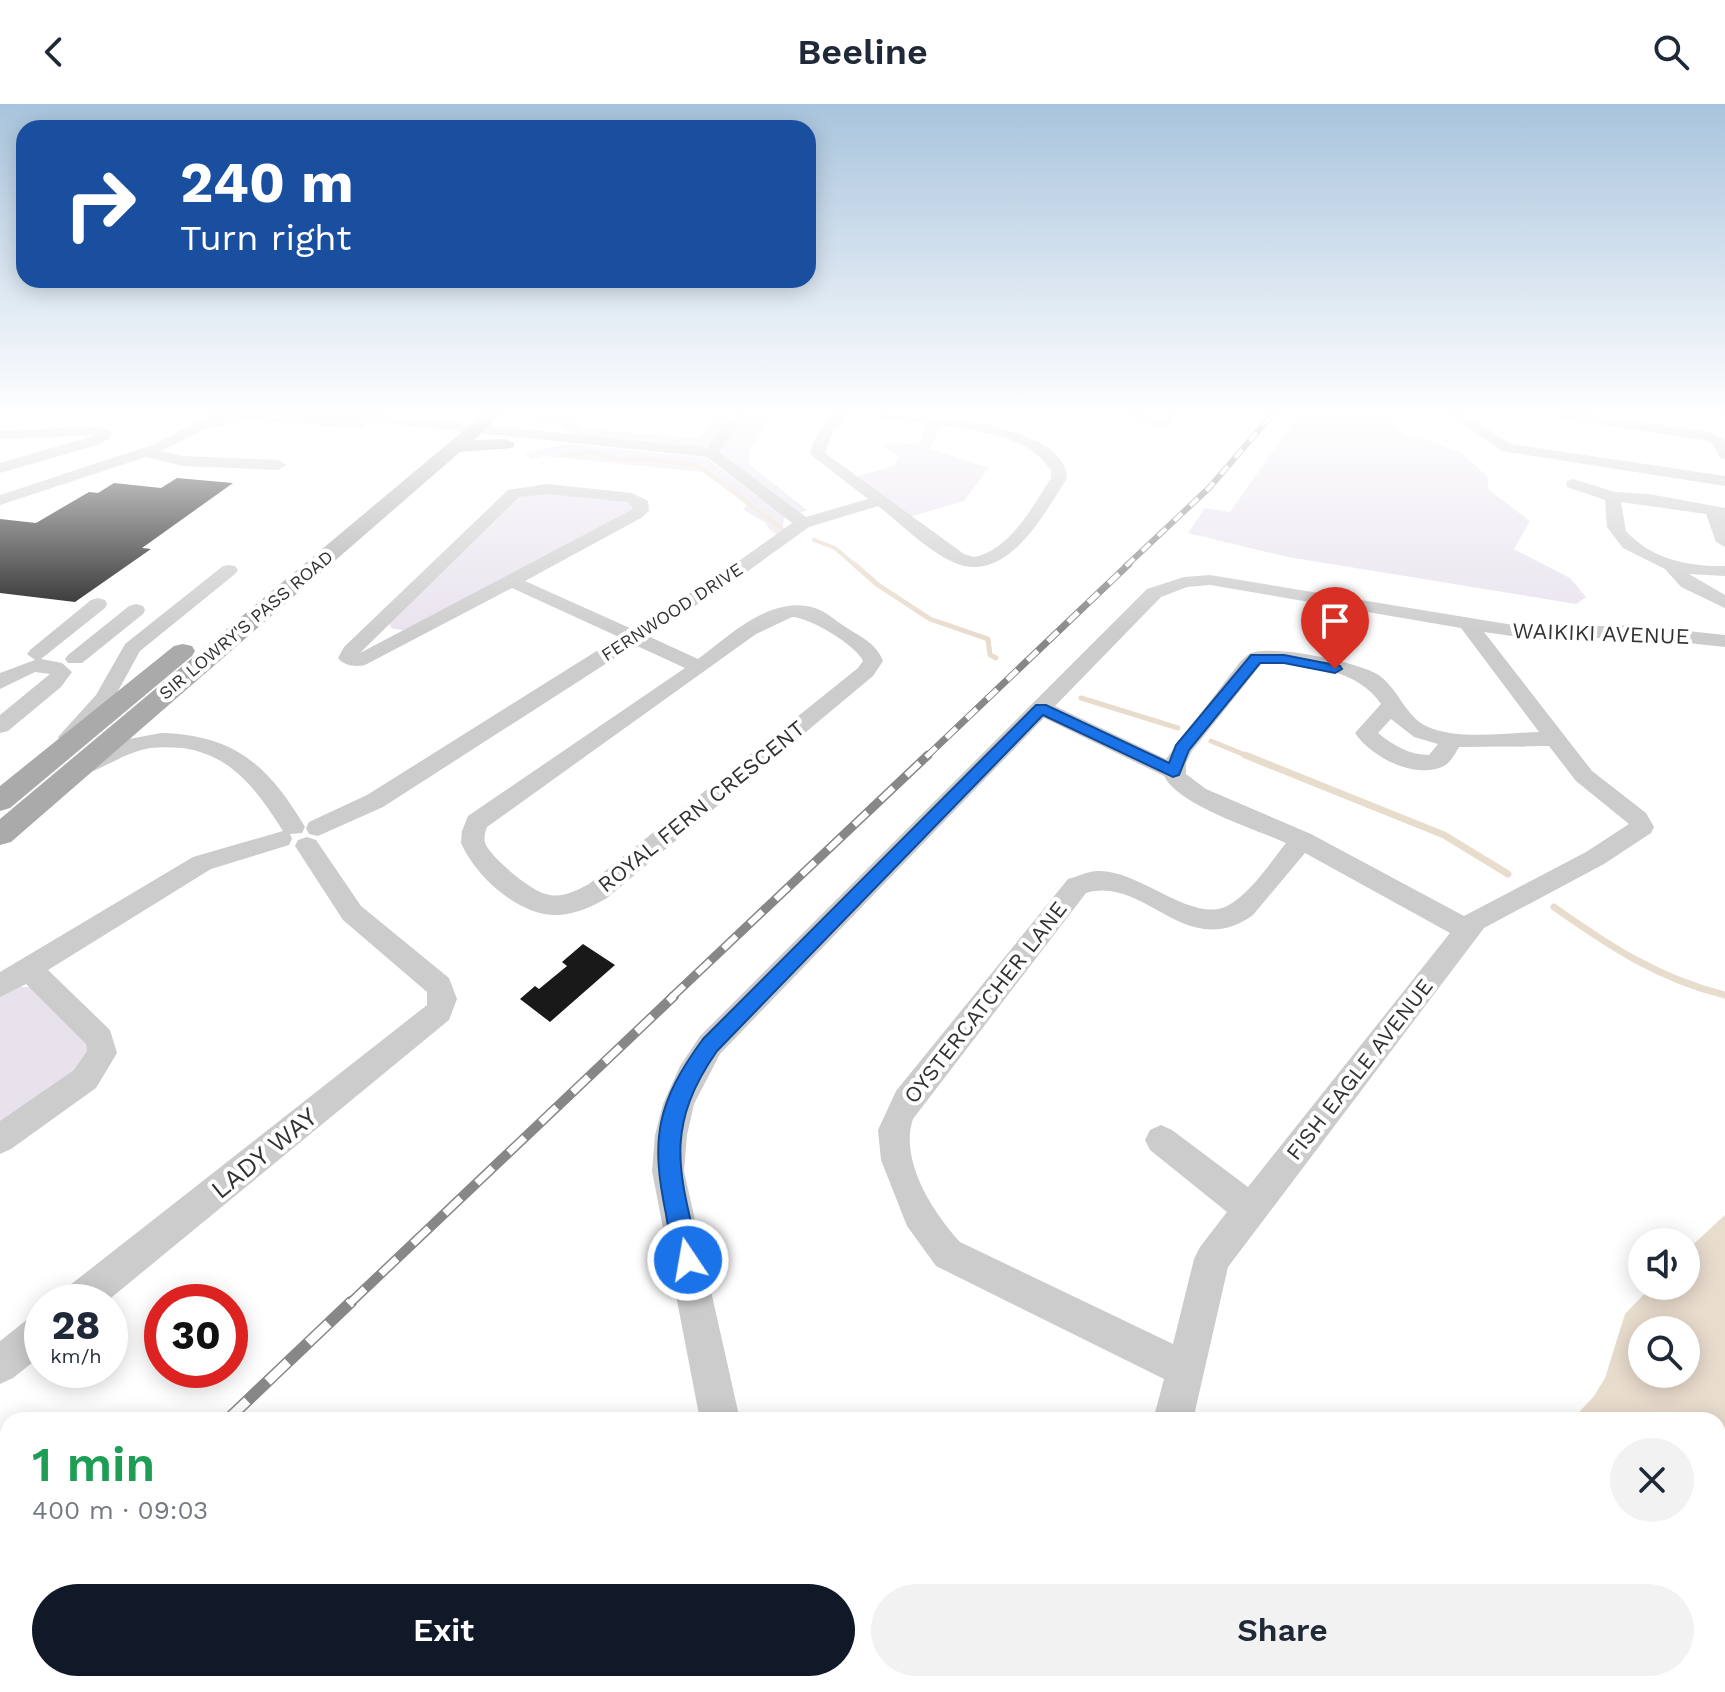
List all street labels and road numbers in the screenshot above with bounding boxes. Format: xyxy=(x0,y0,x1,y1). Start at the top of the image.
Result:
street label: SIR LOWRY'S PASS ROAD xyxy=(154,546,337,704)
street label: FERNWOOD DRIVE xyxy=(597,558,746,665)
street label: WAIKIKI AVENUE xyxy=(1512,618,1690,649)
street label: ROYAL FERN CRESCENT xyxy=(593,715,810,897)
street label: OYSTERCATCHER LANE xyxy=(899,896,1072,1108)
street label: FISH EAGLE AVENUE xyxy=(1281,974,1438,1165)
street label: LADY WAY xyxy=(205,1101,323,1205)

